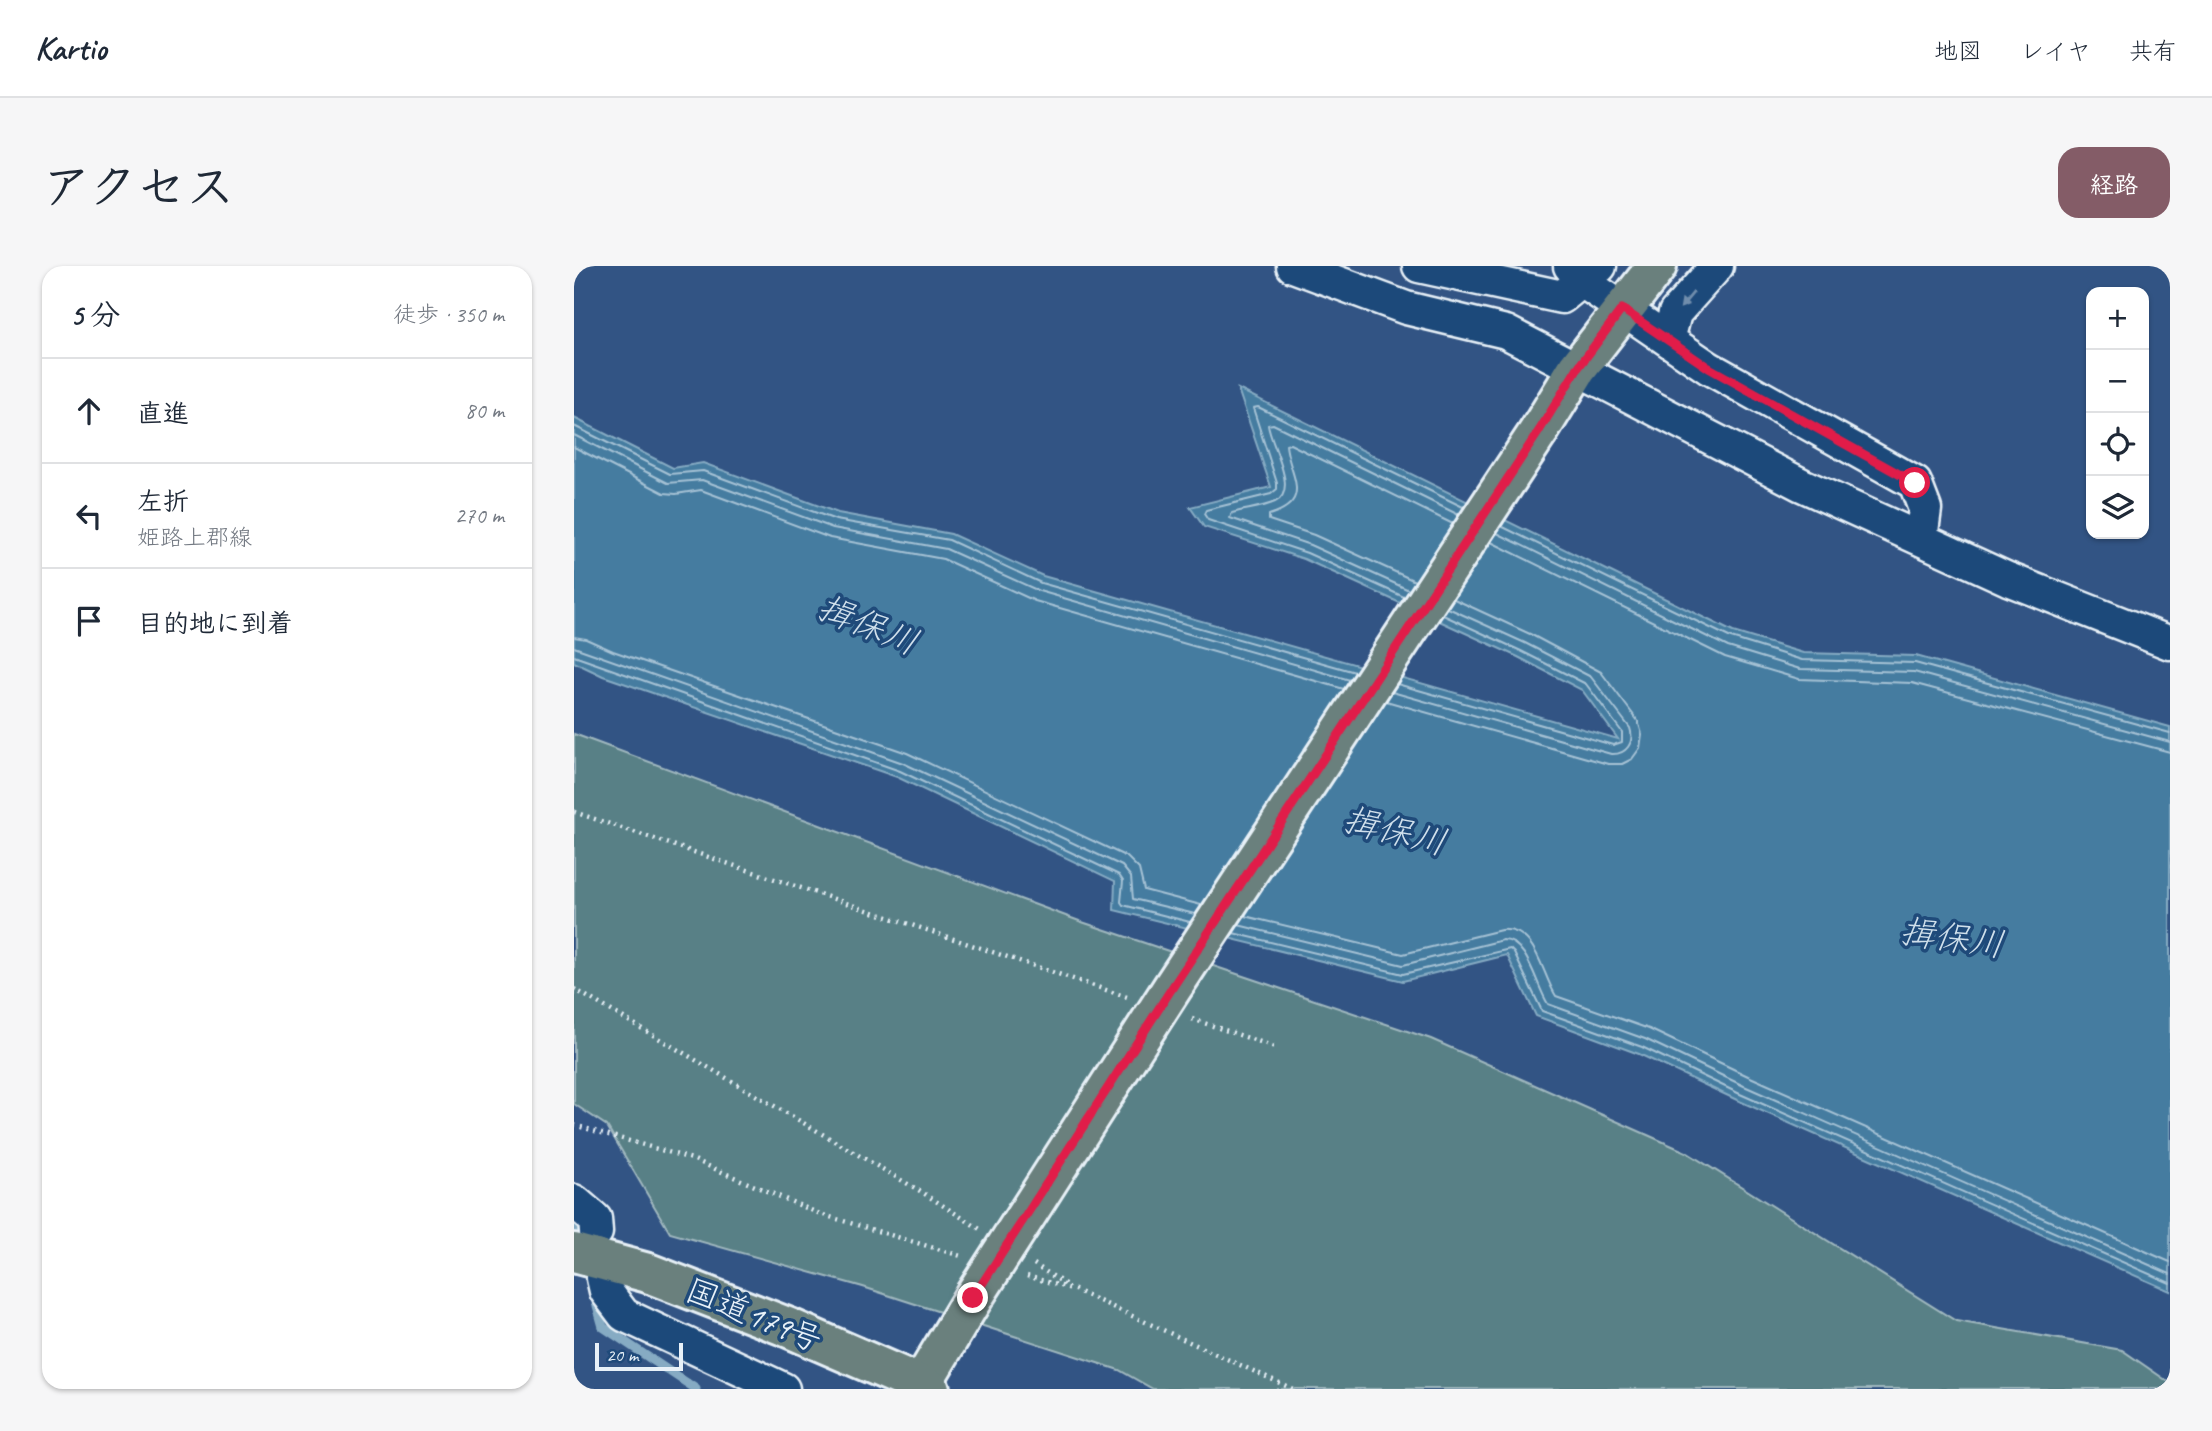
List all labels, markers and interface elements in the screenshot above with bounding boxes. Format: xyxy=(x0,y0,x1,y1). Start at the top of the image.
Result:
text: Kartio xyxy=(35,27,106,69)
text: 地図 xyxy=(1934,36,1982,66)
text: レイヤ xyxy=(2020,36,2091,66)
text: 共有 xyxy=(2129,36,2177,66)
button: 経路 xyxy=(2058,147,2170,218)
text: アクセス xyxy=(42,156,235,218)
map controls xyxy=(2086,287,2149,539)
button: + xyxy=(2086,287,2149,350)
one-way arrow xyxy=(1680,291,1695,308)
text: 5 分 xyxy=(70,296,120,334)
text: 徒歩 · 350 m xyxy=(393,300,504,329)
button: − xyxy=(2086,350,2149,413)
icon: ahead xyxy=(70,392,108,430)
text: 80 m xyxy=(465,396,504,425)
text: 直進 xyxy=(137,397,189,430)
button: locate xyxy=(2086,413,2149,476)
route start xyxy=(1899,467,1930,498)
button: layers xyxy=(2086,476,2149,539)
text: 左折 xyxy=(137,485,189,518)
icon: left xyxy=(70,497,108,535)
text: 270 m xyxy=(455,501,504,530)
text: 姫路上郡線 xyxy=(137,523,252,552)
water label: 揖保川 xyxy=(811,584,925,666)
icon: arrive xyxy=(70,602,108,640)
text: 目的地に到着 xyxy=(137,607,293,640)
water label: 揖保川 xyxy=(1339,796,1451,866)
water label: 揖保川 xyxy=(1897,908,2007,968)
street label: 国道179号 xyxy=(680,1269,828,1361)
route end xyxy=(957,1282,988,1313)
scale bar xyxy=(595,1340,682,1372)
text: 20 m xyxy=(606,1343,638,1367)

